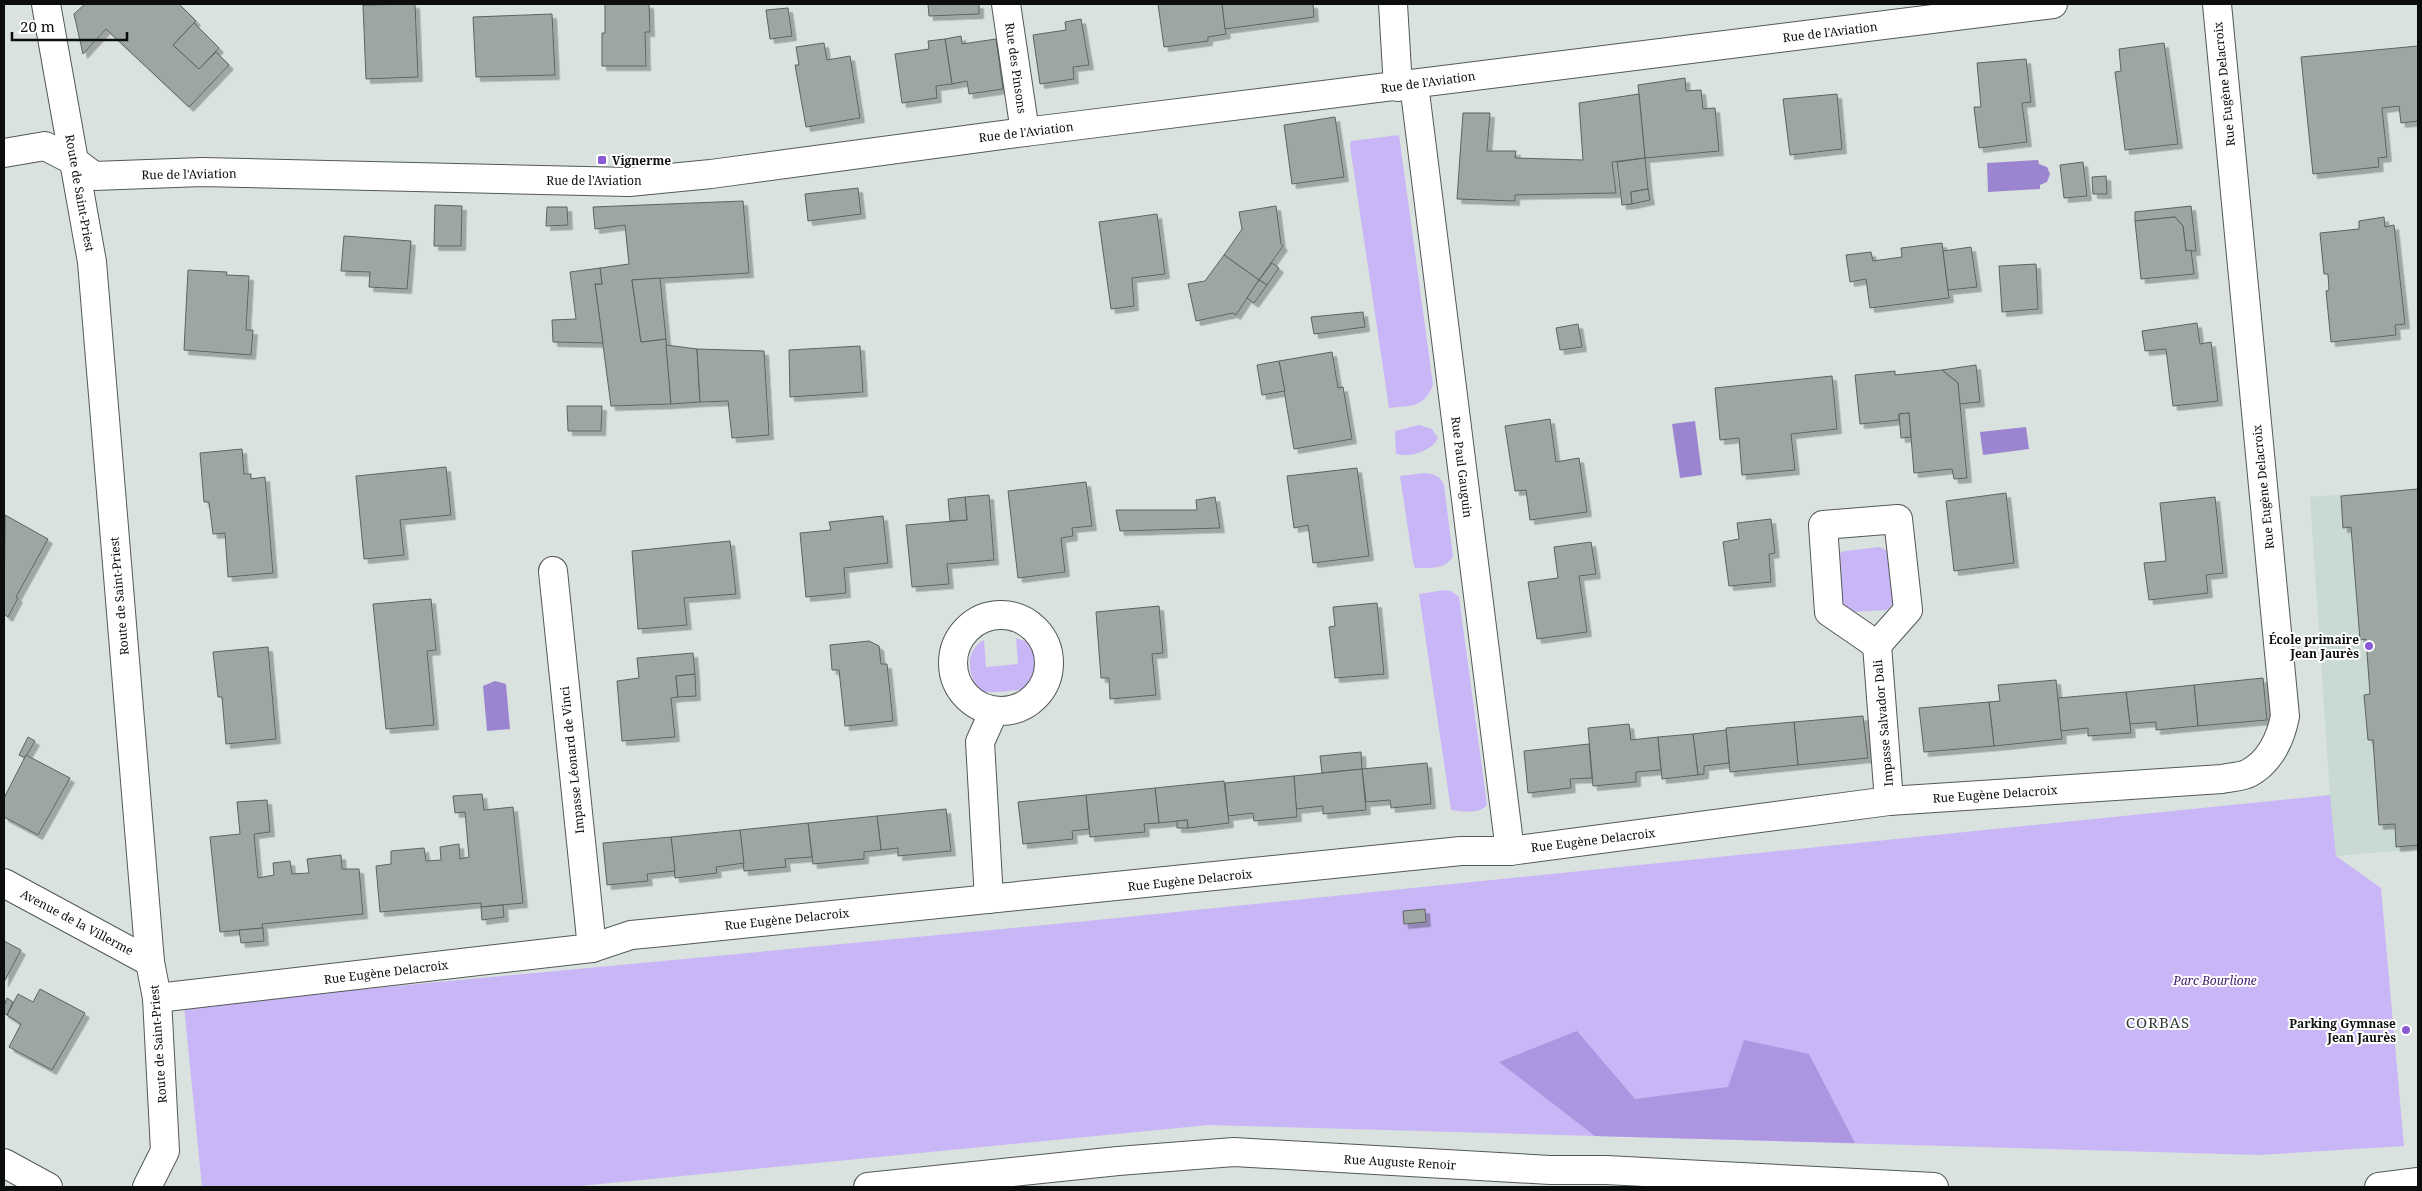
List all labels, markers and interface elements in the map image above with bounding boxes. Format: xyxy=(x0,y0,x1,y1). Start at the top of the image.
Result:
scale bar xyxy=(12,10,128,42)
text: 20 m xyxy=(20,16,55,36)
street label: Rue de l'Aviation xyxy=(1782,18,1879,46)
street label: Rue des Pinsons xyxy=(1001,21,1031,115)
street label: Rue Eugène Delacroix xyxy=(2209,21,2239,147)
street label: Rue de l'Aviation xyxy=(1380,67,1477,97)
street label: Rue de l'Aviation xyxy=(978,118,1075,146)
street label: Route de Saint-Priest xyxy=(61,133,99,253)
place label: Vignerme xyxy=(612,152,671,169)
marker: Vignerme xyxy=(596,154,608,166)
street label: Rue de l'Aviation xyxy=(141,165,237,183)
street label: Rue de l'Aviation xyxy=(546,172,642,189)
street label: Rue Paul Gauguin xyxy=(1447,415,1477,519)
street label: Rue Eugène Delacroix xyxy=(2248,424,2278,550)
street label: Route de Saint-Priest xyxy=(105,536,133,656)
place label: École primaire Jean Jaurès xyxy=(2269,631,2359,662)
marker: École primaire Jean Jaurès xyxy=(2363,640,2375,652)
street label: Impasse Salvador Dali xyxy=(1869,659,1897,787)
street label: Impasse Léonard de Vinci xyxy=(556,685,588,834)
street label: Rue Eugène Delacroix xyxy=(1932,781,2058,807)
street label: Rue Eugène Delacroix xyxy=(1530,824,1656,856)
street label: Rue Eugène Delacroix xyxy=(1127,865,1253,895)
street label: Avenue de la Villerme xyxy=(18,885,136,959)
street label: Rue Eugène Delacroix xyxy=(724,904,850,934)
street label: Rue Eugène Delacroix xyxy=(323,956,449,988)
park label: Parc Bourlione xyxy=(2172,972,2257,989)
street label: Route de Saint-Priest xyxy=(145,984,171,1104)
district label: CORBAS xyxy=(2126,1012,2190,1032)
place label: Parking Gymnase Jean Jaurès xyxy=(2289,1015,2396,1046)
marker: Parking Gymnase Jean Jaurès xyxy=(2400,1024,2412,1036)
street label: Rue Auguste Renoir xyxy=(1343,1151,1457,1173)

